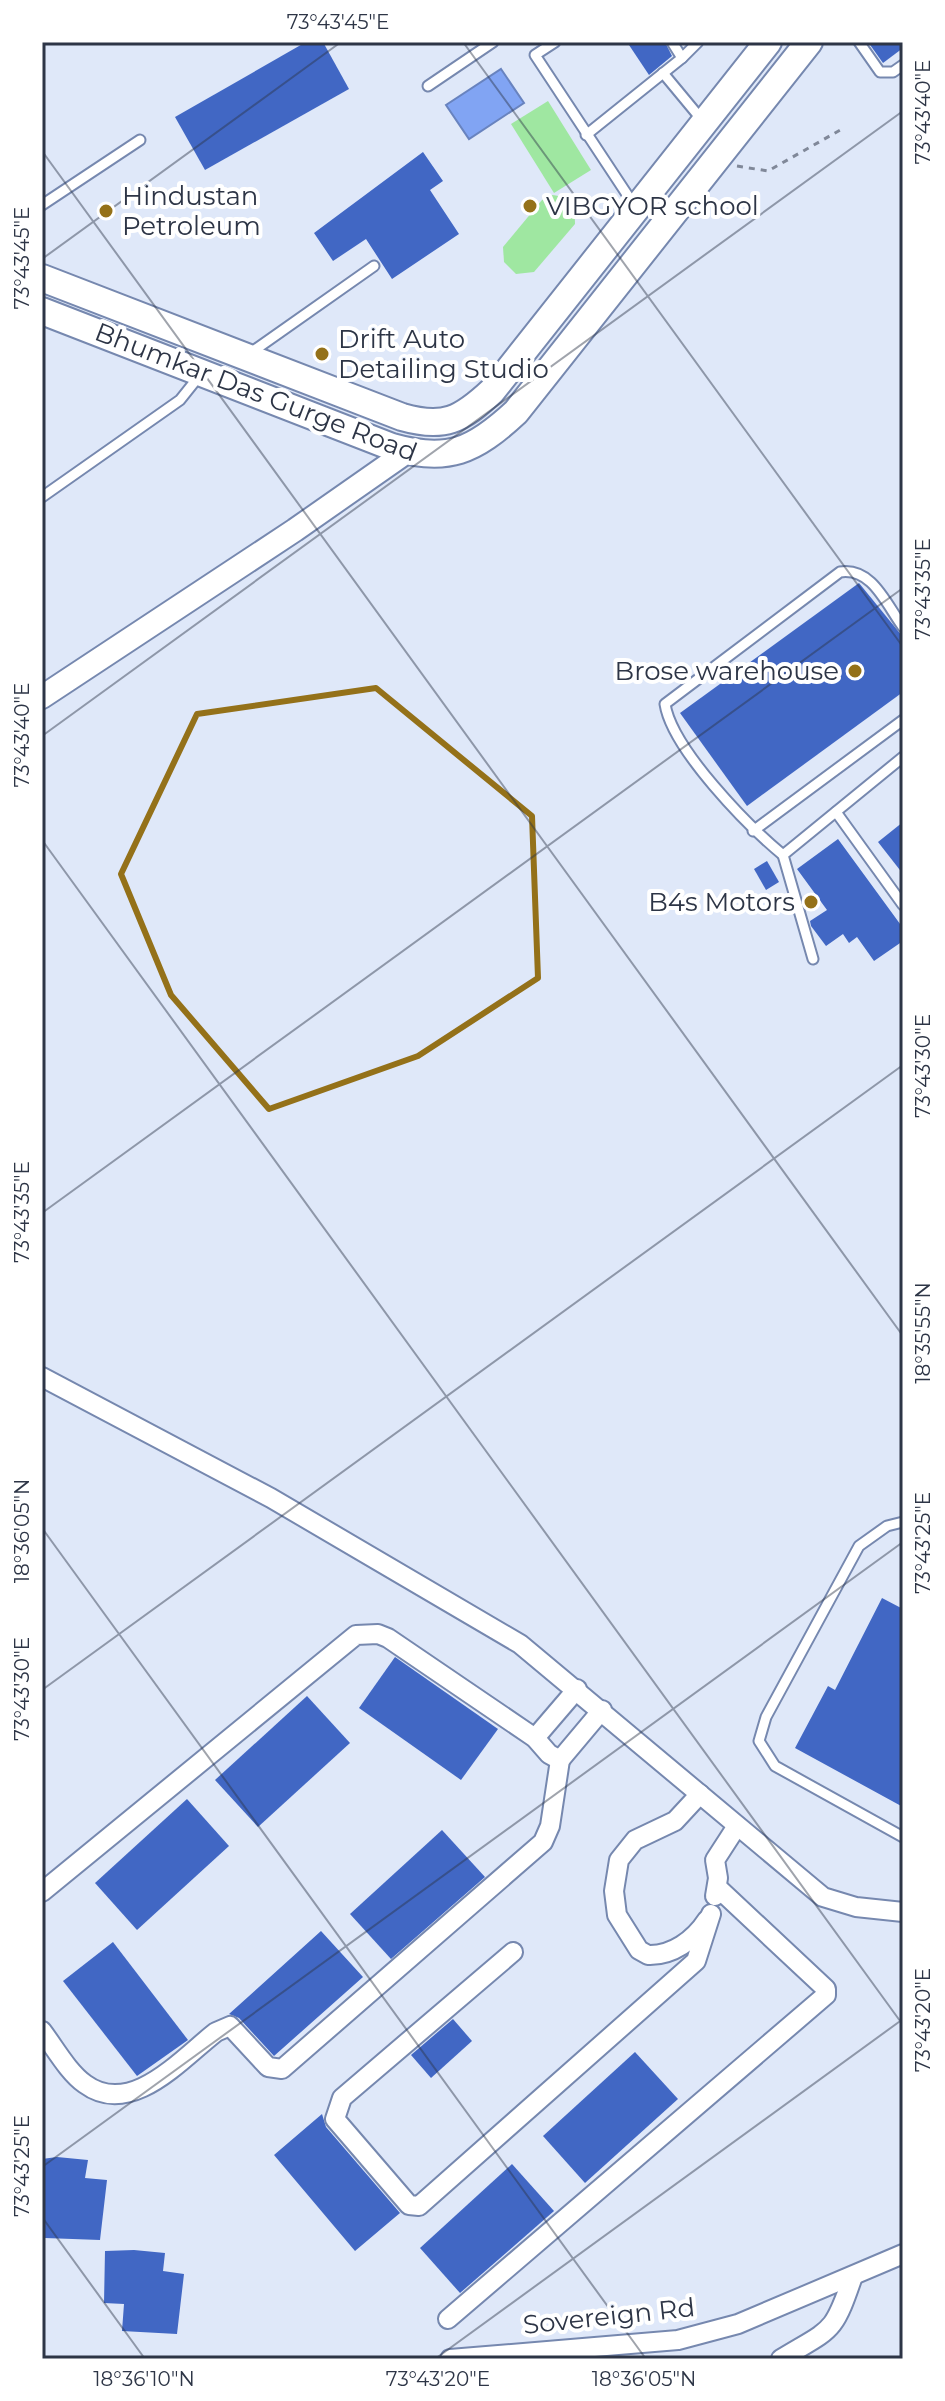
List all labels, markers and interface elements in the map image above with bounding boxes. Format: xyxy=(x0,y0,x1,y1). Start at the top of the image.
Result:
text: 73°43'45"E xyxy=(287,10,389,34)
text: 73°43'40"E xyxy=(911,60,935,164)
place label: Hindustan Petroleum xyxy=(122,180,261,242)
place label: VIBGYOR school xyxy=(546,190,759,222)
marker: VIBGYOR school xyxy=(521,197,539,215)
marker: Hindustan Petroleum xyxy=(97,202,115,220)
text: 73°43'45"E xyxy=(10,207,34,309)
street label: Bhumkar Das Gurge Road xyxy=(90,316,422,468)
place label: Drift Auto Detailing Studio xyxy=(338,323,549,385)
marker: Drift Auto Detailing Studio xyxy=(313,345,331,363)
text: 73°43'35"E xyxy=(911,538,935,640)
place label: Brose warehouse xyxy=(615,655,839,687)
marker: Brose warehouse xyxy=(846,662,864,680)
text: 73°43'40"E xyxy=(10,683,34,787)
place label: B4s Motors xyxy=(648,886,795,918)
marker: B4s Motors xyxy=(802,893,820,911)
text: 73°43'30"E xyxy=(911,1014,935,1118)
text: 73°43'35"E xyxy=(10,1161,34,1263)
text: 18°35'55"N xyxy=(911,1282,935,1384)
text: 18°36'05"N xyxy=(10,1479,34,1583)
text: 73°43'25"E xyxy=(911,1492,935,1594)
text: 73°43'30"E xyxy=(10,1637,34,1741)
text: 73°43'20"E xyxy=(911,1968,935,2072)
text: 73°43'25"E xyxy=(10,2115,34,2217)
street label: Sovereign Rd xyxy=(521,2291,697,2341)
text: 18°36'10"N xyxy=(93,2367,195,2391)
text: 73°43'20"E xyxy=(386,2367,490,2391)
text: 18°36'05"N xyxy=(592,2367,696,2391)

